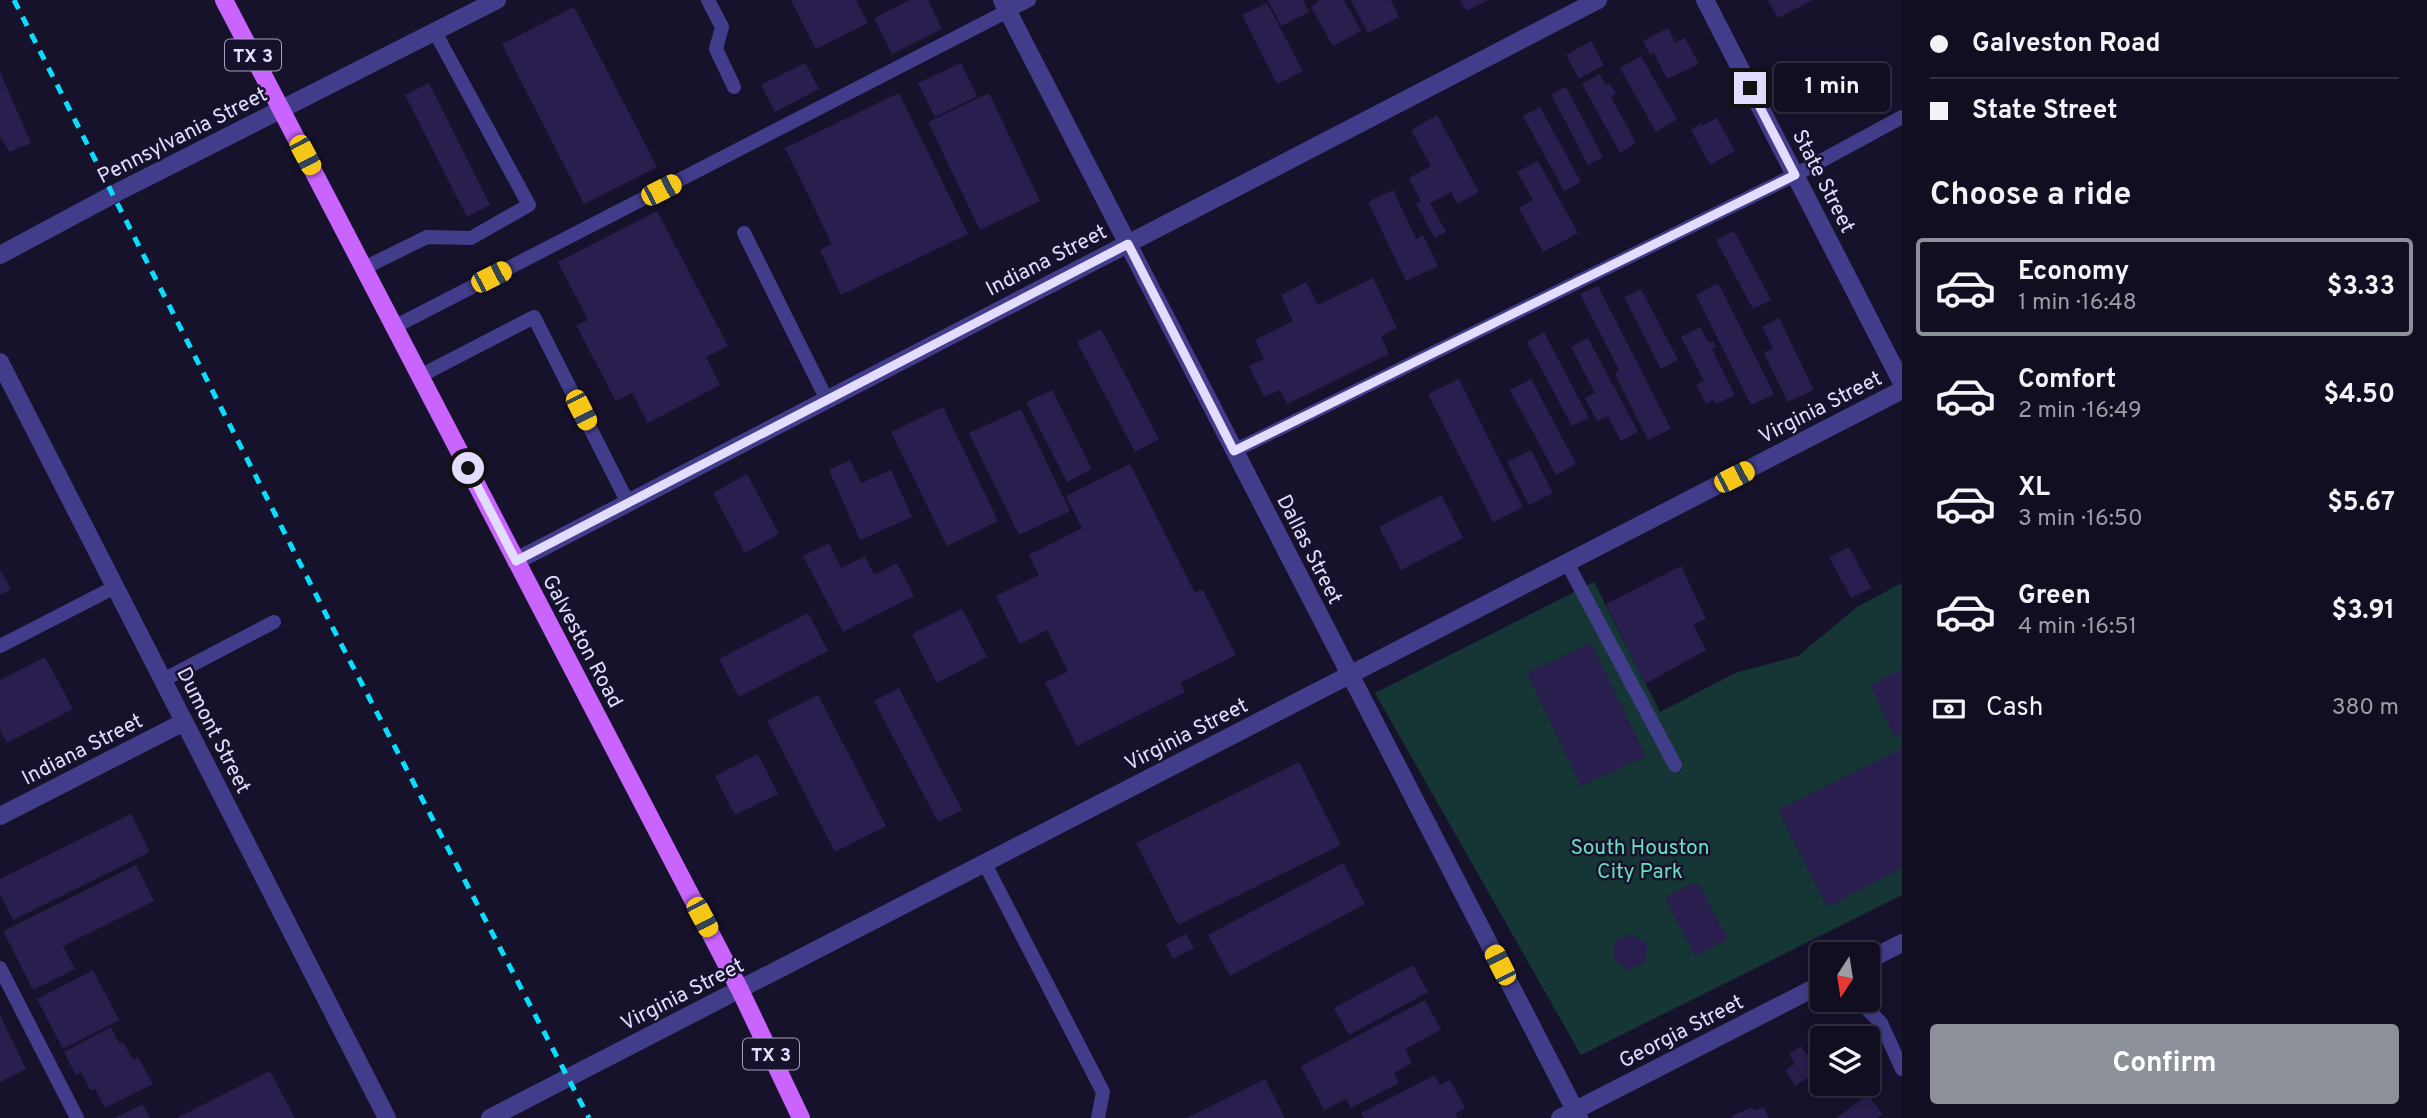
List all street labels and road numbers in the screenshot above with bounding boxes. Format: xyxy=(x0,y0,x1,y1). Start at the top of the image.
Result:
road number: TX 3 xyxy=(225,40,281,70)
street label: Pennsylvania Street xyxy=(93,82,272,191)
street label: State Street xyxy=(1785,125,1860,238)
street label: Indiana Street xyxy=(982,219,1112,303)
street label: Virginia Street xyxy=(1755,366,1887,451)
street label: Dallas Street xyxy=(1269,490,1348,609)
street label: Galveston Road xyxy=(535,570,628,713)
street label: Dumont Street xyxy=(169,663,256,798)
street label: Virginia Street xyxy=(1121,693,1253,778)
street label: Indiana Street xyxy=(18,708,148,792)
street label: Virginia Street xyxy=(617,953,749,1038)
street label: Georgia Street xyxy=(1615,989,1749,1075)
road number: TX 3 xyxy=(743,1038,799,1070)

